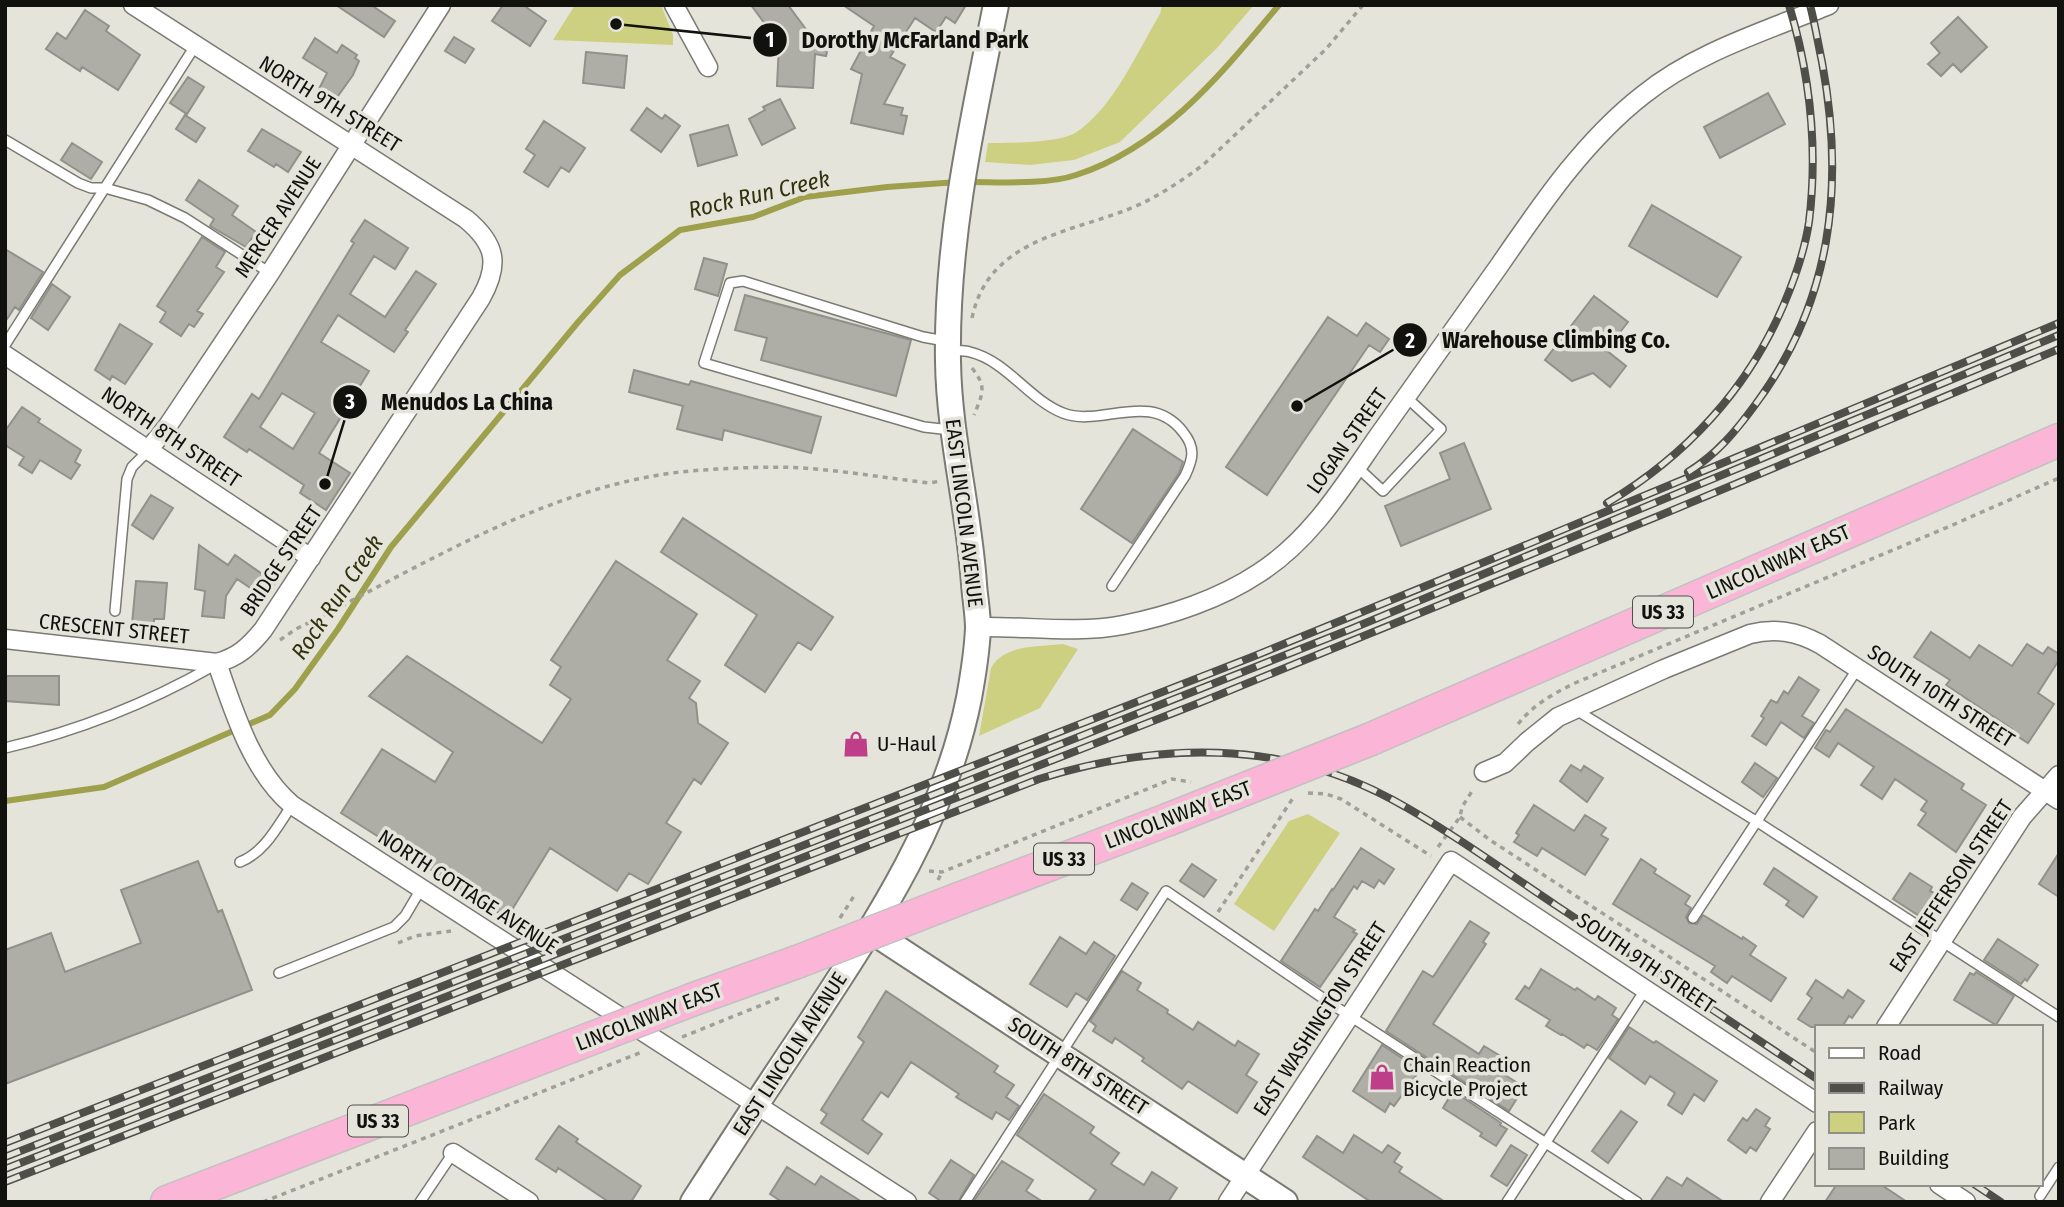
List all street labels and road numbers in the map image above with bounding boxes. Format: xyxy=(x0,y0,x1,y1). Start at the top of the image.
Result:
street label: NORTH 9TH STREET xyxy=(254,50,406,158)
street label: MERCER AVENUE xyxy=(229,151,327,282)
street label: NORTH 8TH STREET xyxy=(96,381,246,493)
street label: LOGAN STREET xyxy=(1301,383,1393,499)
street label: EAST LINCOLN AVENUE xyxy=(940,417,988,609)
street label: BRIDGE STREET xyxy=(234,500,328,621)
street label: LINCOLNWAY EAST xyxy=(1702,519,1854,605)
road number: US 33 xyxy=(1633,596,1693,628)
street label: CRESCENT STREET xyxy=(38,608,191,650)
street label: SOUTH 10TH STREET xyxy=(1863,639,2019,753)
street label: LINCOLNWAY EAST xyxy=(1101,775,1255,855)
street label: EAST JEFFERSON STREET xyxy=(1884,795,2019,977)
street label: NORTH COTTAGE AVENUE xyxy=(373,824,563,960)
road number: US 33 xyxy=(1034,844,1094,874)
street label: SOUTH 9TH STREET xyxy=(1572,907,1720,1019)
street label: EAST WASHINGTON STREET xyxy=(1248,917,1393,1121)
street label: EAST LINCOLN AVENUE xyxy=(727,967,853,1141)
street label: LINCOLNWAY EAST xyxy=(572,977,726,1057)
street label: SOUTH 8TH STREET xyxy=(1003,1011,1153,1121)
road number: US 33 xyxy=(348,1106,408,1136)

